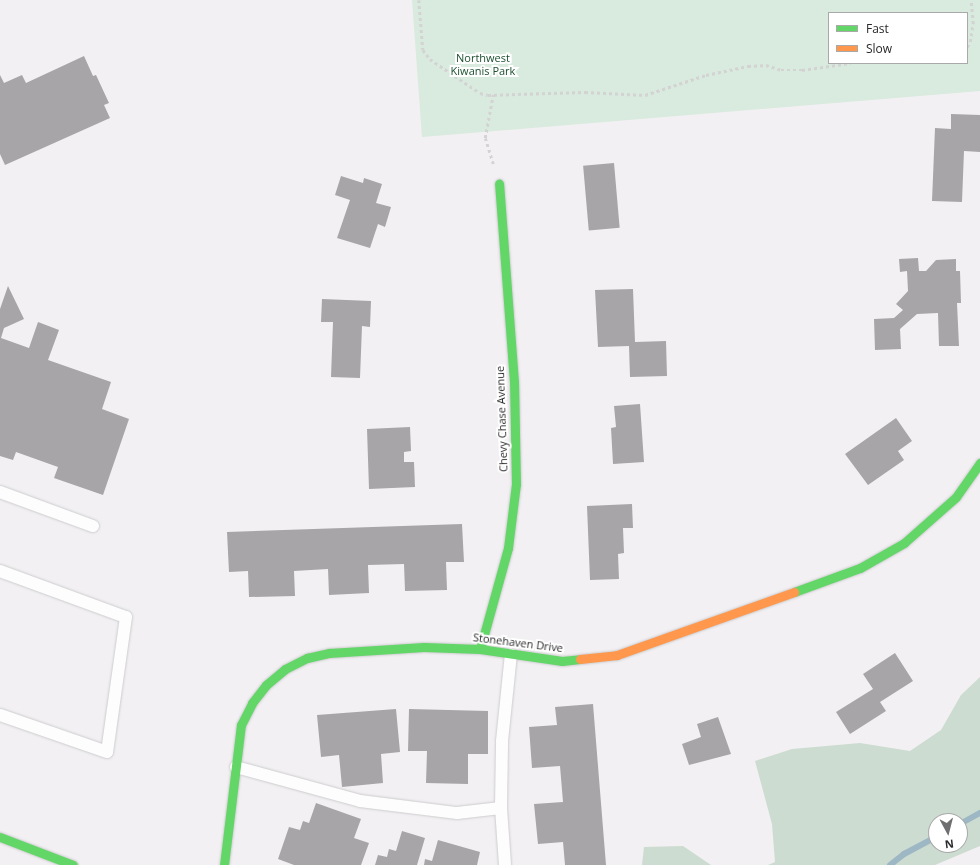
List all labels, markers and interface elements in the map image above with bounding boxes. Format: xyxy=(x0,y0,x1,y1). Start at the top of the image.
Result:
legend xyxy=(828,12,968,64)
text: Fast xyxy=(866,20,889,37)
text: Slow xyxy=(866,40,892,57)
park label: Northwest Kiwanis Park xyxy=(451,52,515,78)
street label: Chevy Chase Avenue xyxy=(494,366,510,472)
street label: Stonehaven Drive xyxy=(472,631,564,655)
north arrow xyxy=(928,813,968,853)
text: N xyxy=(944,836,955,852)

